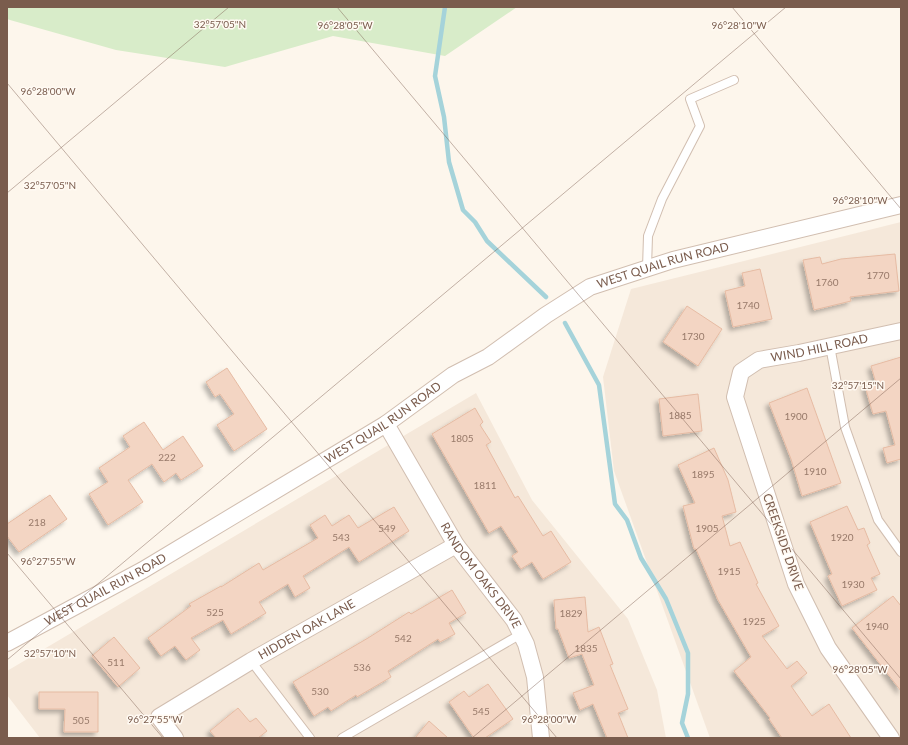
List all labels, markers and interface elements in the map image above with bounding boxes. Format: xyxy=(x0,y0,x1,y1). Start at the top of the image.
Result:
text: 32°57'05"N xyxy=(194,18,246,30)
text: 96°28'05"W xyxy=(317,19,373,31)
text: 96°28'10"W xyxy=(711,19,767,31)
text: 96°28'00"W xyxy=(20,85,76,97)
text: 32°57'05"N xyxy=(24,179,76,191)
text: 96°28'10"W xyxy=(832,194,888,206)
street label: WEST QUAIL RUN ROAD xyxy=(595,239,730,291)
house number: 1770 xyxy=(866,269,890,281)
house number: 1760 xyxy=(815,276,839,288)
house number: 1740 xyxy=(736,299,760,311)
house number: 1730 xyxy=(681,330,705,342)
street label: WIND HILL ROAD xyxy=(770,330,869,365)
street label: WEST QUAIL RUN ROAD xyxy=(322,378,444,466)
text: 32°57'15"N xyxy=(832,379,884,391)
house number: 1885 xyxy=(668,409,692,421)
house number: 1900 xyxy=(784,410,808,422)
house number: 1805 xyxy=(450,432,474,444)
house number: 222 xyxy=(158,451,176,463)
house number: 1910 xyxy=(803,465,827,477)
house number: 1895 xyxy=(691,468,715,480)
house number: 1811 xyxy=(473,479,497,491)
street label: CREEKSIDE DRIVE xyxy=(760,491,807,592)
house number: 218 xyxy=(28,516,46,528)
street label: RANDOM OAKS DRIVE xyxy=(438,520,525,631)
house number: 549 xyxy=(378,522,396,534)
house number: 1905 xyxy=(695,522,719,534)
house number: 543 xyxy=(332,531,350,543)
house number: 1920 xyxy=(830,531,854,543)
street label: WEST QUAIL RUN ROAD xyxy=(42,550,169,629)
text: 96°27'55"W xyxy=(20,555,76,567)
house number: 1915 xyxy=(717,565,741,577)
house number: 1930 xyxy=(841,578,865,590)
street label: HIDDEN OAK LANE xyxy=(255,596,358,662)
house number: 525 xyxy=(206,606,224,618)
house number: 1829 xyxy=(559,607,583,619)
house number: 1925 xyxy=(742,615,766,627)
house number: 1940 xyxy=(865,620,889,632)
house number: 542 xyxy=(394,632,412,644)
house number: 1835 xyxy=(574,642,598,654)
text: 32°57'10"N xyxy=(24,647,76,659)
house number: 511 xyxy=(107,656,125,668)
house number: 536 xyxy=(353,661,371,673)
text: 96°28'05"W xyxy=(832,663,888,675)
house number: 530 xyxy=(311,685,329,697)
house number: 545 xyxy=(472,705,490,717)
text: 96°27'55"W xyxy=(127,713,183,725)
text: 96°28'00"W xyxy=(521,713,577,725)
house number: 505 xyxy=(72,714,90,726)

